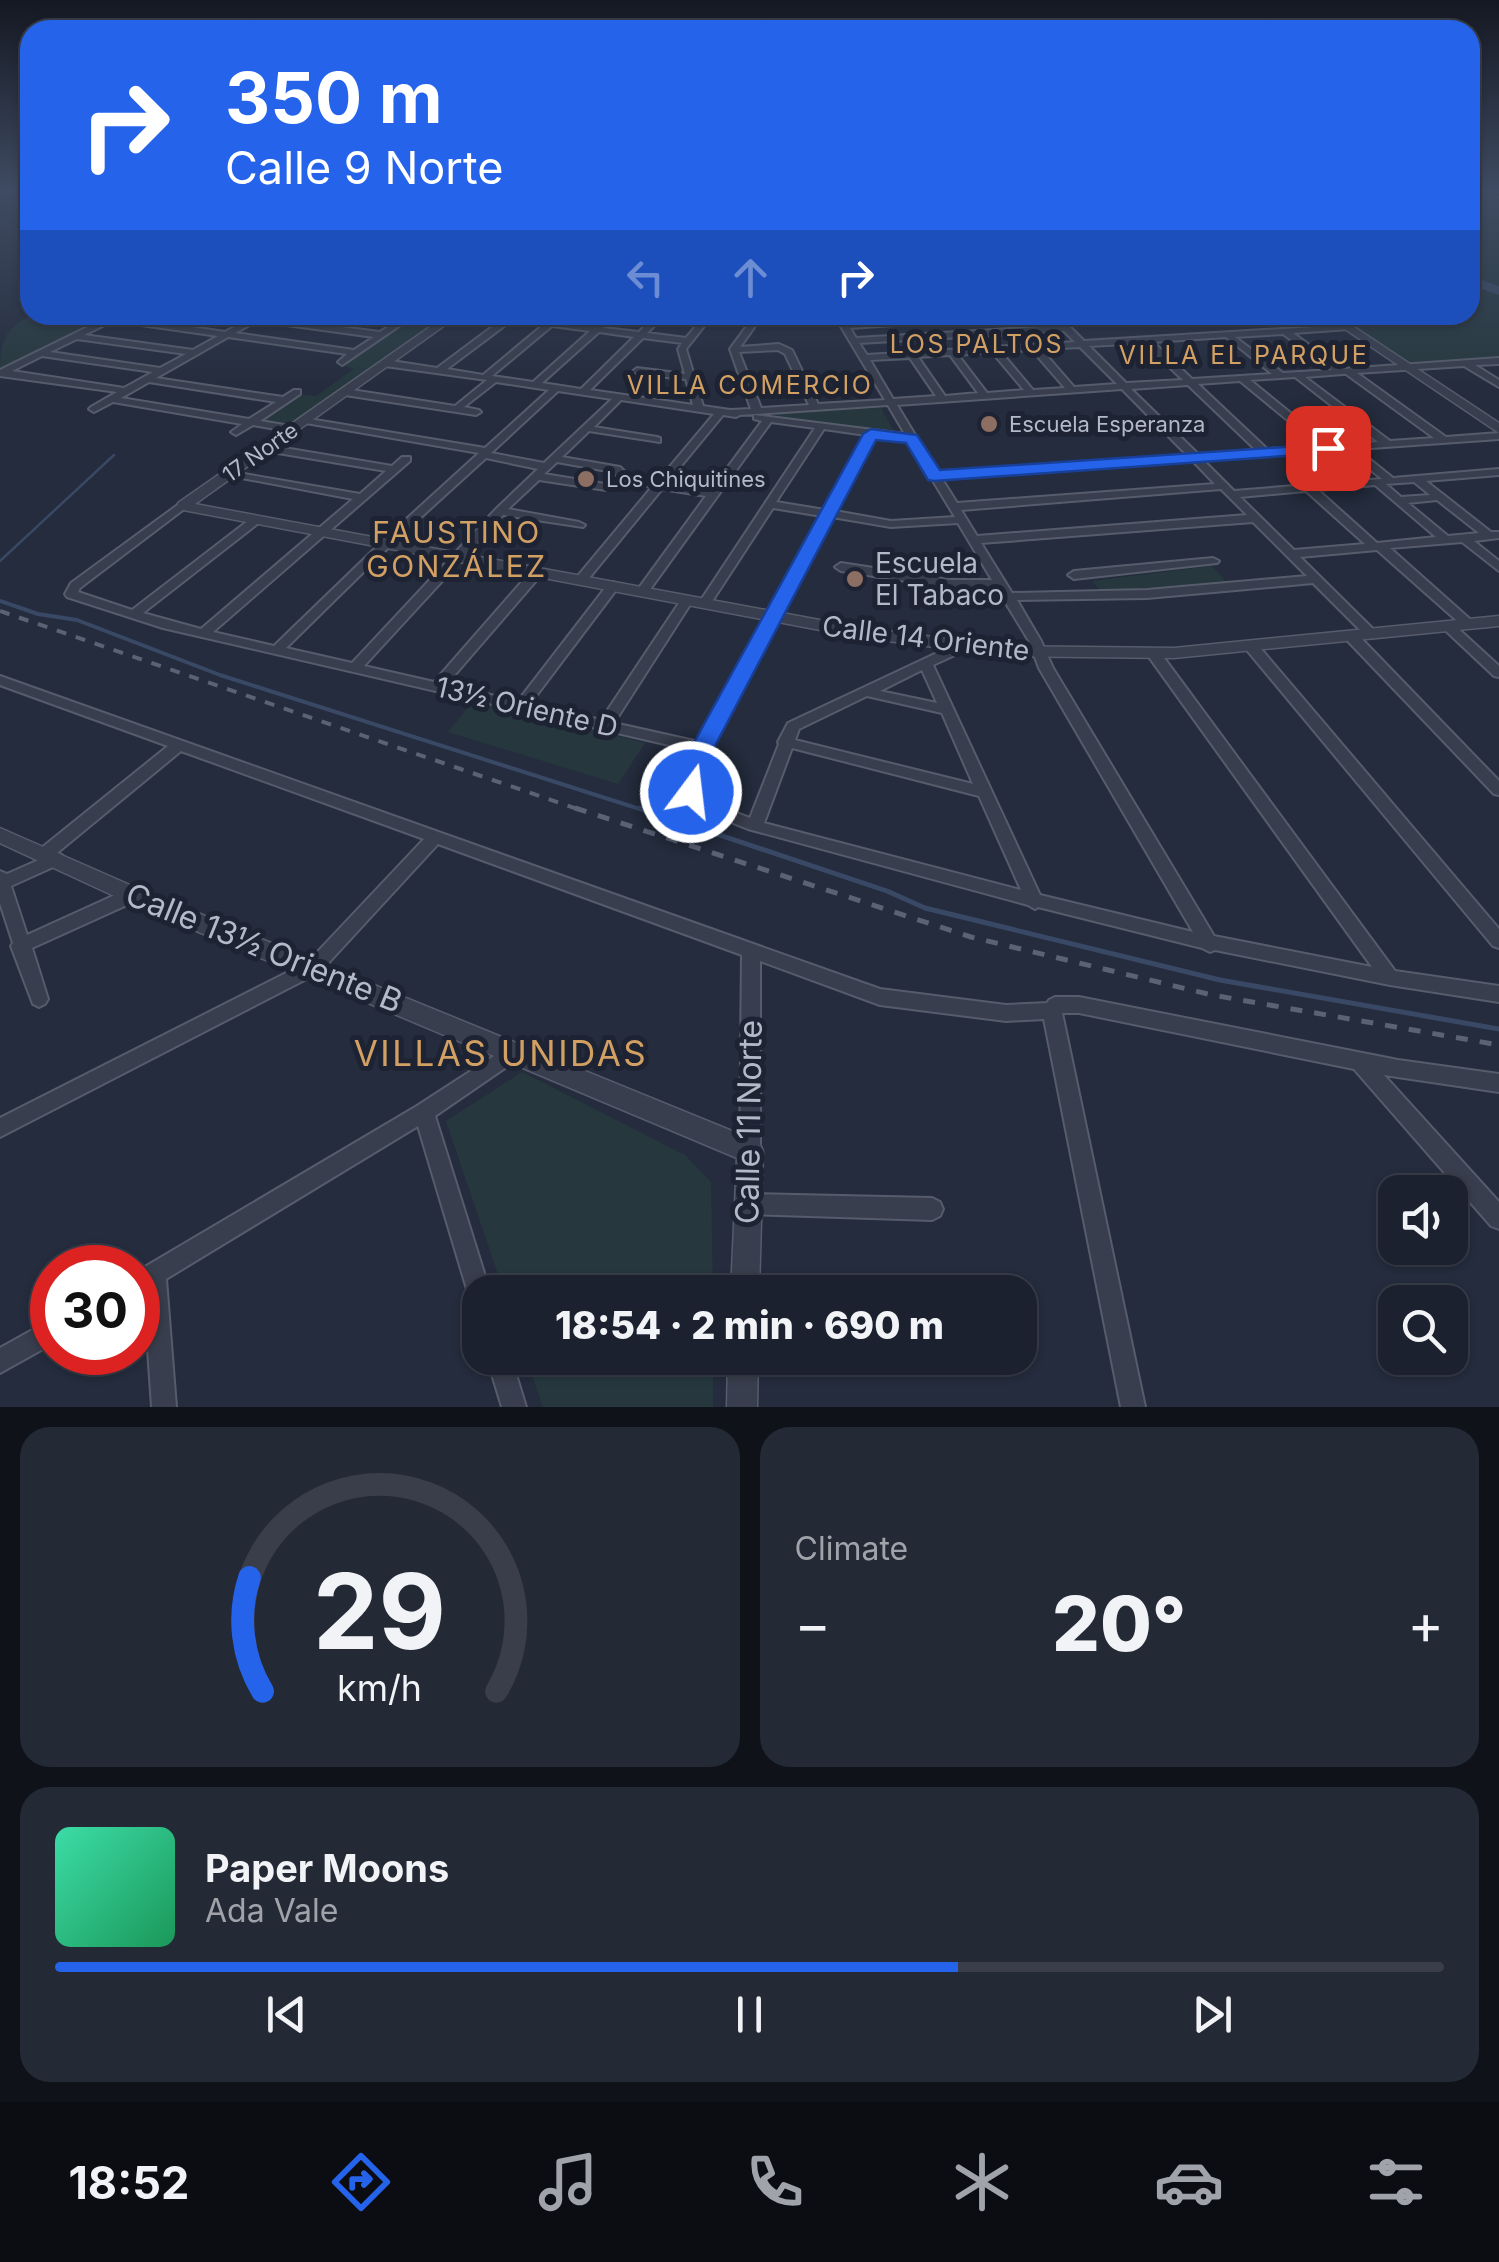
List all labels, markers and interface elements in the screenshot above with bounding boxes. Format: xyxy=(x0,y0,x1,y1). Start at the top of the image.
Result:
text: 350 m xyxy=(225,55,443,140)
icon: right xyxy=(60,60,190,190)
text: Calle 9 Norte xyxy=(225,140,503,195)
icon: left xyxy=(618,250,673,305)
icon: ahead xyxy=(723,250,778,305)
icon: right xyxy=(828,250,883,305)
district label: LOS PALTOS xyxy=(890,329,1064,359)
district label: VILLA EL PARQUE xyxy=(1119,340,1369,370)
district label: VILLA COMERCIO xyxy=(627,370,873,400)
pin xyxy=(1286,406,1371,491)
place label: Escuela Esperanza xyxy=(1009,411,1205,437)
marker: Escuela Esperanza xyxy=(978,413,1000,435)
street label: 17 Norte xyxy=(217,417,303,487)
icon: arrive xyxy=(1301,421,1356,476)
place label: Los Chiquitines xyxy=(606,466,766,492)
marker: Los Chiquitines xyxy=(575,468,597,490)
district label: FAUSTINO GONZÁLEZ xyxy=(366,514,548,584)
place label: Escuela El Tabaco xyxy=(875,546,1004,612)
marker: Escuela El Tabaco xyxy=(844,568,866,590)
street label: Calle 14 Oriente xyxy=(820,608,1032,668)
street label: 13½ Oriente D xyxy=(433,670,621,744)
position arrow xyxy=(639,740,743,844)
street label: Calle 13½ Oriente B xyxy=(120,874,408,1021)
street label: Calle 11 Norte xyxy=(727,1020,770,1224)
district label: VILLAS UNIDAS xyxy=(354,1032,648,1074)
map controls xyxy=(1378,1175,1468,1375)
button: sound xyxy=(1378,1175,1468,1265)
speed limit sign: 30 xyxy=(30,1245,160,1375)
button: search xyxy=(1378,1285,1468,1375)
text: 18:54 · 2 min · 690 m xyxy=(555,1302,944,1348)
text: Climate xyxy=(795,1529,908,1568)
text: 29 xyxy=(313,1548,446,1674)
text: 20° xyxy=(1052,1578,1186,1669)
text: − xyxy=(795,1591,831,1657)
text: + xyxy=(1408,1591,1444,1657)
text: km/h xyxy=(337,1666,422,1710)
text: Paper Moons xyxy=(205,1845,449,1891)
text: Ada Vale xyxy=(205,1891,338,1930)
icon: previous xyxy=(259,1987,314,2042)
icon: pause xyxy=(722,1987,777,2042)
icon: next xyxy=(1185,1987,1240,2042)
icon: directions xyxy=(326,2147,396,2217)
icon: music xyxy=(533,2147,603,2217)
icon: phone xyxy=(740,2147,810,2217)
icon: climate xyxy=(947,2147,1017,2217)
icon: car xyxy=(1154,2147,1224,2217)
icon: filters xyxy=(1361,2147,1431,2217)
text: 18:52 xyxy=(68,2155,189,2210)

